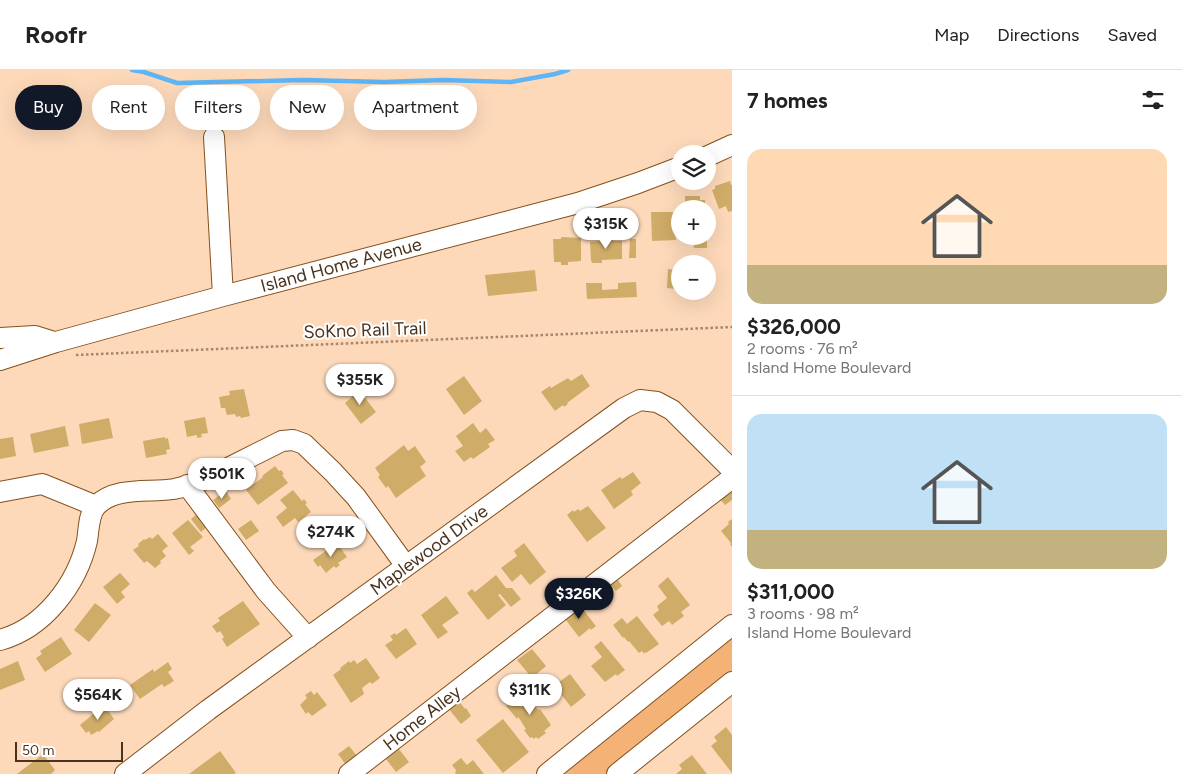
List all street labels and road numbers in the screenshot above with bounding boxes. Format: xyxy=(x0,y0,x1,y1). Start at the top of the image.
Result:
street label: Island Home Avenue xyxy=(258,233,424,297)
street label: SoKno Rail Trail xyxy=(303,317,427,343)
street label: Maplewood Drive xyxy=(366,500,492,600)
street label: Home Alley xyxy=(379,680,466,755)

